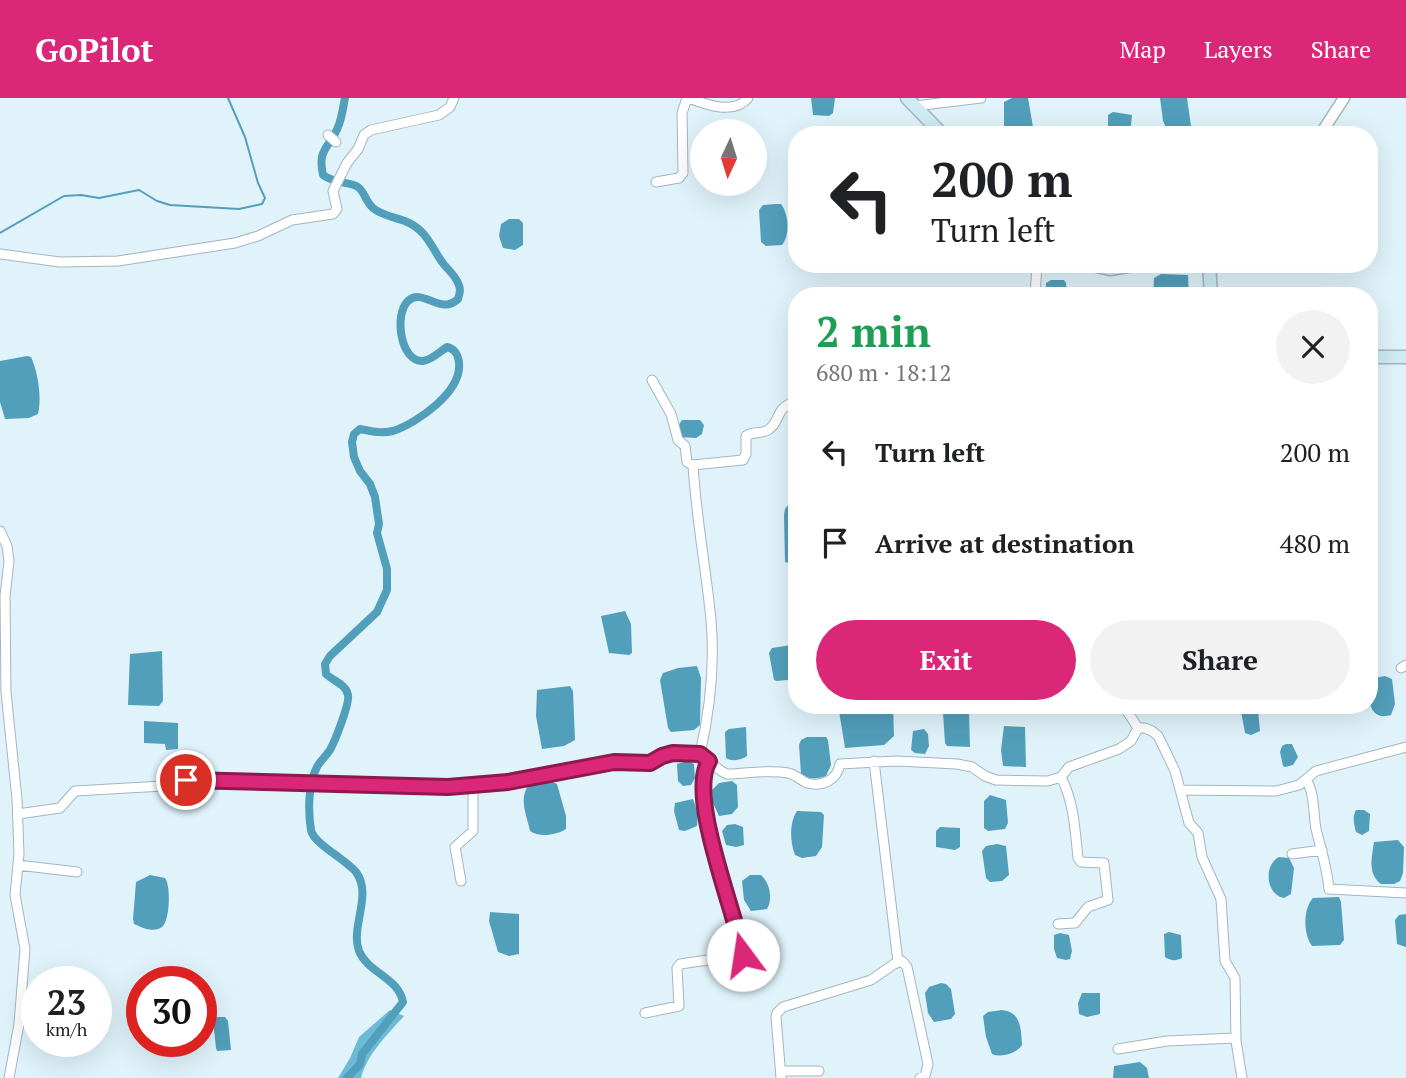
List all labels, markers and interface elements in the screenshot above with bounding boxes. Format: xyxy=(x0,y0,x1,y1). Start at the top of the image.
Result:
text: GoPilot xyxy=(35,28,154,71)
text: Map xyxy=(1119,33,1166,65)
text: Layers xyxy=(1204,33,1273,65)
text: Share xyxy=(1311,33,1371,65)
north arrow xyxy=(690,119,766,196)
map controls xyxy=(690,119,767,196)
text: 200 m xyxy=(931,146,1073,211)
icon: left xyxy=(816,154,907,245)
text: Turn left xyxy=(931,209,1055,251)
text: 2 min xyxy=(816,303,931,359)
button: close xyxy=(1276,310,1350,384)
text: 680 m · 18:12 xyxy=(816,357,951,388)
icon: left xyxy=(816,433,854,471)
text: Turn left xyxy=(875,435,985,469)
text: 200 m xyxy=(1280,435,1350,469)
icon: arrive xyxy=(816,524,854,562)
text: Arrive at destination xyxy=(875,526,1134,560)
text: 480 m xyxy=(1280,526,1350,560)
button: Exit xyxy=(816,620,1076,700)
button: Share xyxy=(1090,620,1350,700)
pin xyxy=(156,750,216,810)
icon: arrive xyxy=(167,761,205,799)
position arrow xyxy=(706,918,780,992)
speed limit sign: 30 xyxy=(126,966,217,1057)
text: 23 xyxy=(47,979,86,1025)
text: km/h xyxy=(46,1017,87,1041)

